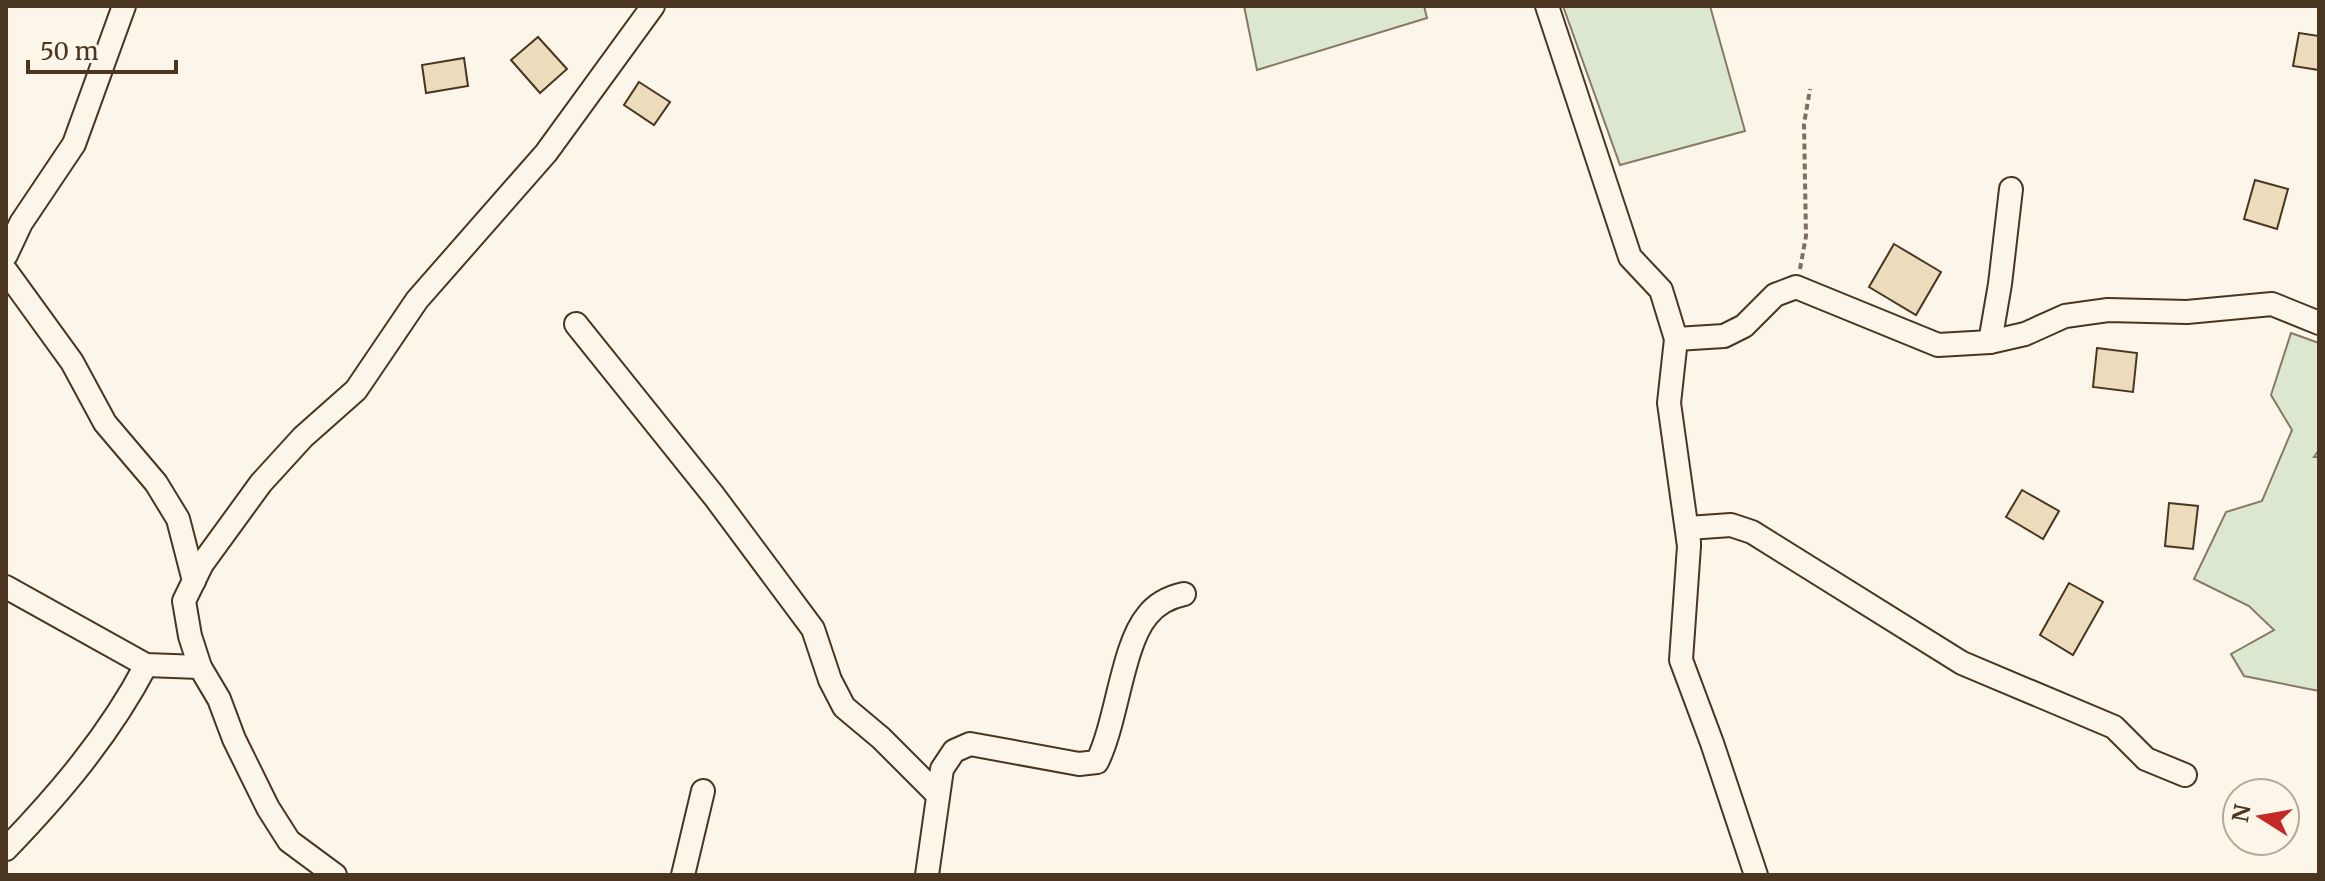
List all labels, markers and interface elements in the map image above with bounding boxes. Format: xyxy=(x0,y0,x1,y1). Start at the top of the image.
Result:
scale bar xyxy=(28,24,176,74)
text: 50 m xyxy=(40,36,99,67)
north arrow xyxy=(2221,777,2301,857)
text: N xyxy=(2226,801,2257,824)

